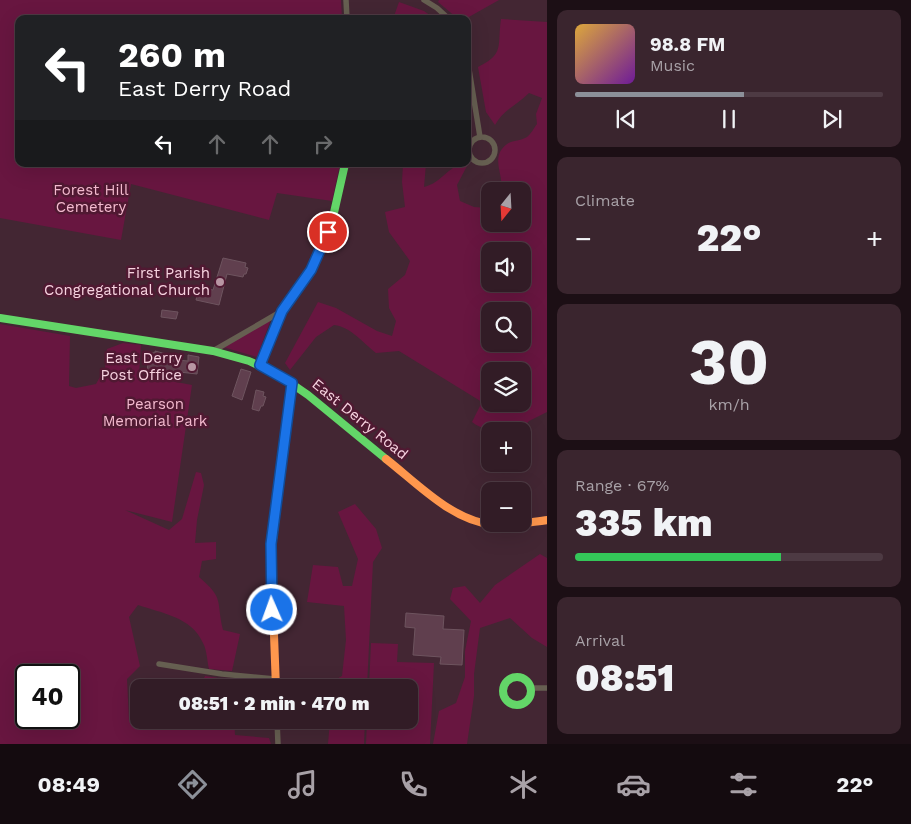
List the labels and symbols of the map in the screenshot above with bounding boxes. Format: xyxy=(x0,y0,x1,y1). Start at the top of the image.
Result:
park label: Forest Hill Cemetery xyxy=(53,181,129,216)
north arrow xyxy=(481,182,531,232)
pin xyxy=(307,211,349,253)
place label: First Parish Congregational Church xyxy=(44,264,210,299)
marker: First Parish Congregational Church xyxy=(214,276,226,288)
place label: East Derry Post Office xyxy=(101,349,182,384)
marker: East Derry Post Office xyxy=(186,361,198,373)
street label: East Derry Road xyxy=(308,375,412,463)
park label: Pearson Memorial Park xyxy=(103,395,208,430)
position arrow xyxy=(245,583,297,635)
speed limit sign: 40 xyxy=(15,664,80,729)

